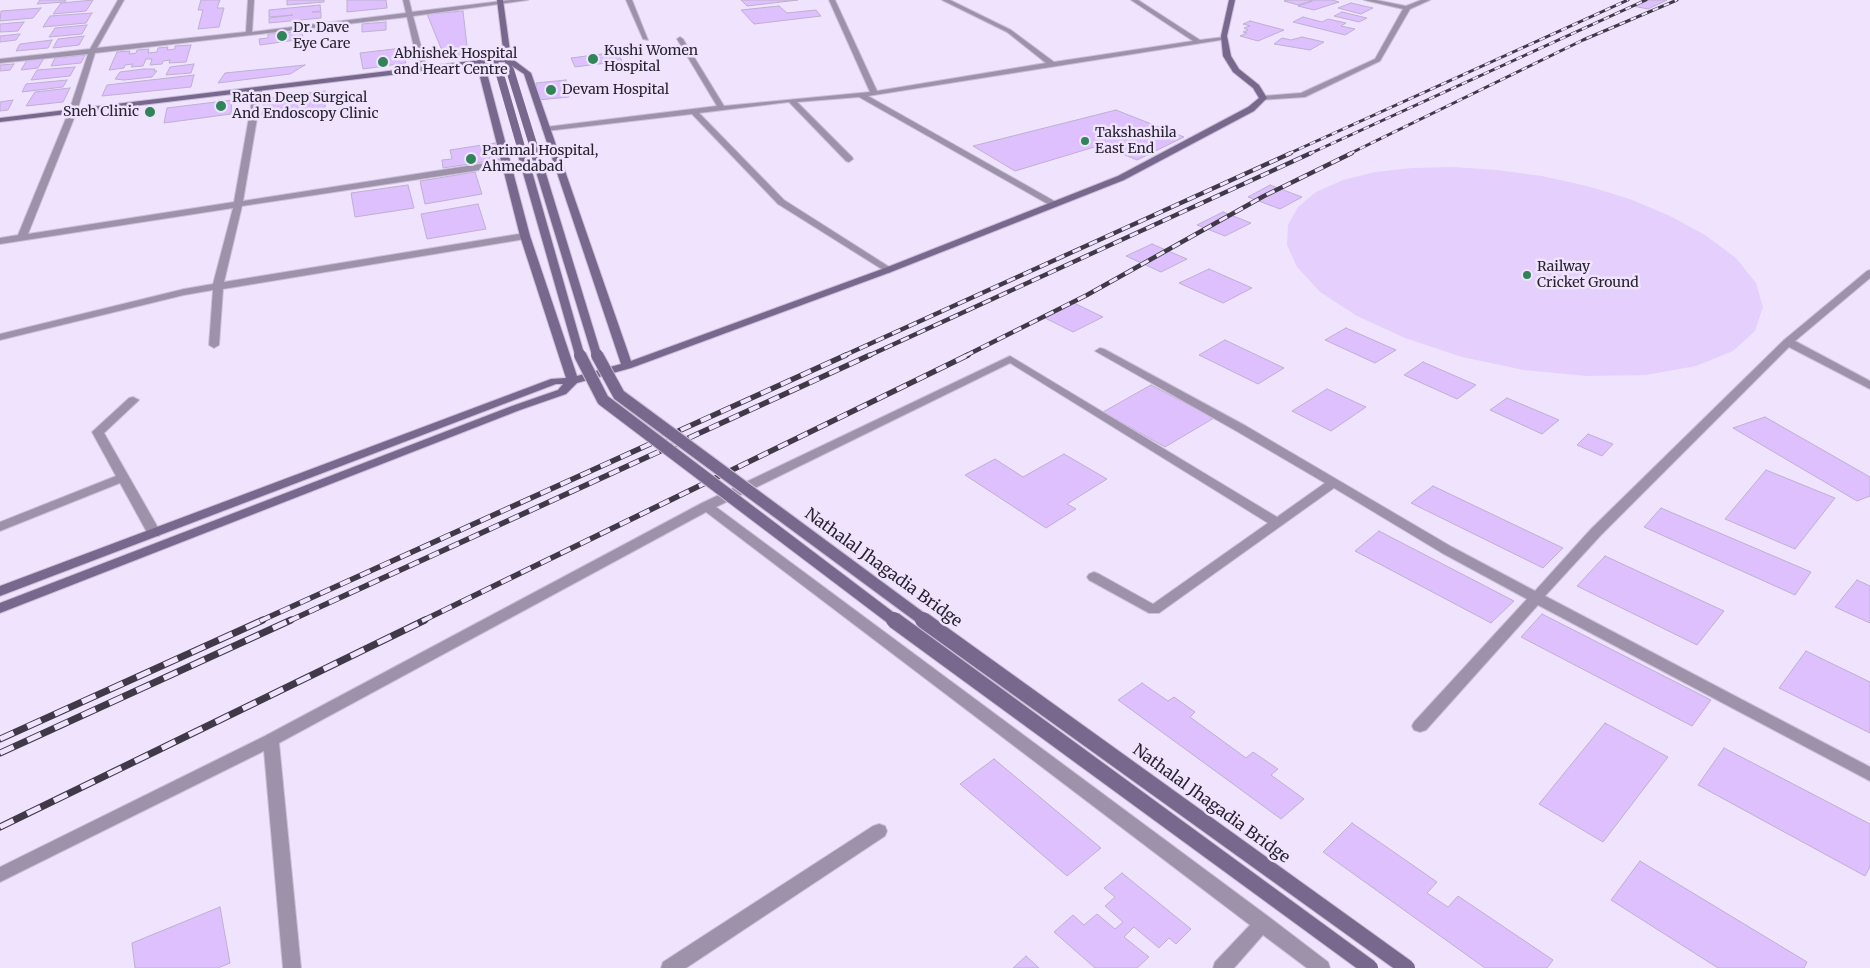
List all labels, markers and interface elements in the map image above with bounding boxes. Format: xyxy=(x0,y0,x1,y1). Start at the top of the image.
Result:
place label: Dr. Dave Eye Care xyxy=(293,20,350,52)
marker: Dr. Dave Eye Care xyxy=(275,29,289,43)
place label: Kushi Women Hospital xyxy=(604,43,698,75)
place label: Abhishek Hospital and Heart Centre xyxy=(394,46,517,78)
marker: Kushi Women Hospital xyxy=(586,52,600,66)
marker: Abhishek Hospital and Heart Centre xyxy=(376,55,390,69)
place label: Devam Hospital xyxy=(562,82,669,98)
marker: Devam Hospital xyxy=(544,83,558,97)
place label: Ratan Deep Surgical And Endoscopy Clinic xyxy=(232,90,379,122)
marker: Ratan Deep Surgical And Endoscopy Clinic xyxy=(214,99,228,113)
place label: Sneh Clinic xyxy=(63,104,139,120)
marker: Sneh Clinic xyxy=(143,105,157,119)
place label: Takshashila East End xyxy=(1095,125,1177,158)
marker: Takshashila East End xyxy=(1079,135,1091,147)
place label: Parimal Hospital, Ahmedabad xyxy=(482,143,598,176)
marker: Parimal Hospital, Ahmedabad xyxy=(464,152,478,166)
place label: Railway Cricket Ground xyxy=(1537,259,1639,292)
marker: Railway Cricket Ground xyxy=(1521,269,1533,281)
street label: Nathalal Jhagadia Bridge xyxy=(801,505,965,631)
street label: Nathalal Jhagadia Bridge xyxy=(1129,741,1293,867)

